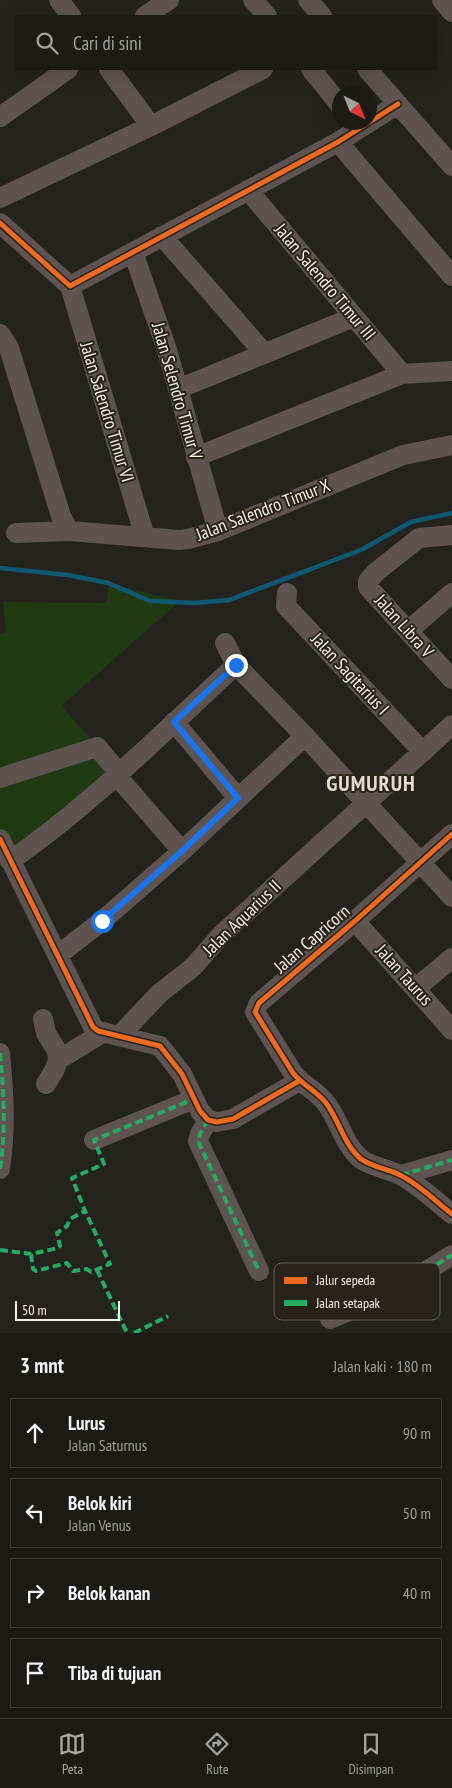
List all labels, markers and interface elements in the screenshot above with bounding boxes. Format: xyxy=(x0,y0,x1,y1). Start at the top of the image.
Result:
search box xyxy=(15,15,437,70)
icon: search xyxy=(33,29,61,57)
text: Cari di sini xyxy=(73,31,142,55)
north arrow xyxy=(332,85,377,130)
street label: Jalan Salendro Timur III xyxy=(269,218,381,345)
street label: Jalan Selendro Timur V xyxy=(147,319,208,463)
street label: Jalan Salendro Timur VI xyxy=(75,338,140,485)
street label: Jalan Salendro Timur X xyxy=(192,473,333,546)
street label: Jalan Libra V xyxy=(369,588,439,663)
street label: Jalan Sagitarius I xyxy=(306,627,394,720)
route end xyxy=(225,654,248,677)
district label: GUMURUH xyxy=(326,769,416,797)
street label: Jalan Aquarius II xyxy=(197,875,286,961)
street label: Jalan Capricorn xyxy=(268,899,354,979)
route start xyxy=(91,910,114,933)
street label: Jalan Taurus xyxy=(370,939,438,1010)
legend xyxy=(274,1263,440,1320)
text: Jalur sepeda xyxy=(315,1271,375,1289)
text: Jalan setapak xyxy=(315,1294,381,1312)
scale bar xyxy=(15,1298,120,1321)
text: 50 m xyxy=(22,1301,47,1319)
text: 3 mnt xyxy=(20,1352,64,1379)
text: Jalan kaki · 180 m xyxy=(333,1356,432,1376)
text: Lurus xyxy=(68,1411,105,1435)
icon: ahead xyxy=(21,1419,49,1447)
text: 90 m xyxy=(403,1423,431,1443)
text: Jalan Saturnus xyxy=(68,1435,147,1455)
text: Belok kiri xyxy=(68,1491,132,1515)
icon: left xyxy=(21,1499,49,1527)
text: 50 m xyxy=(403,1503,431,1523)
text: Jalan Venus xyxy=(68,1515,131,1535)
icon: right xyxy=(21,1579,49,1607)
text: Belok kanan xyxy=(68,1581,150,1605)
text: 40 m xyxy=(403,1583,431,1603)
icon: arrive xyxy=(21,1659,49,1687)
text: Tiba di tujuan xyxy=(68,1661,161,1685)
tab: Peta xyxy=(58,1730,86,1778)
tab: Rute xyxy=(203,1730,231,1778)
tab: Disimpan xyxy=(348,1730,393,1778)

